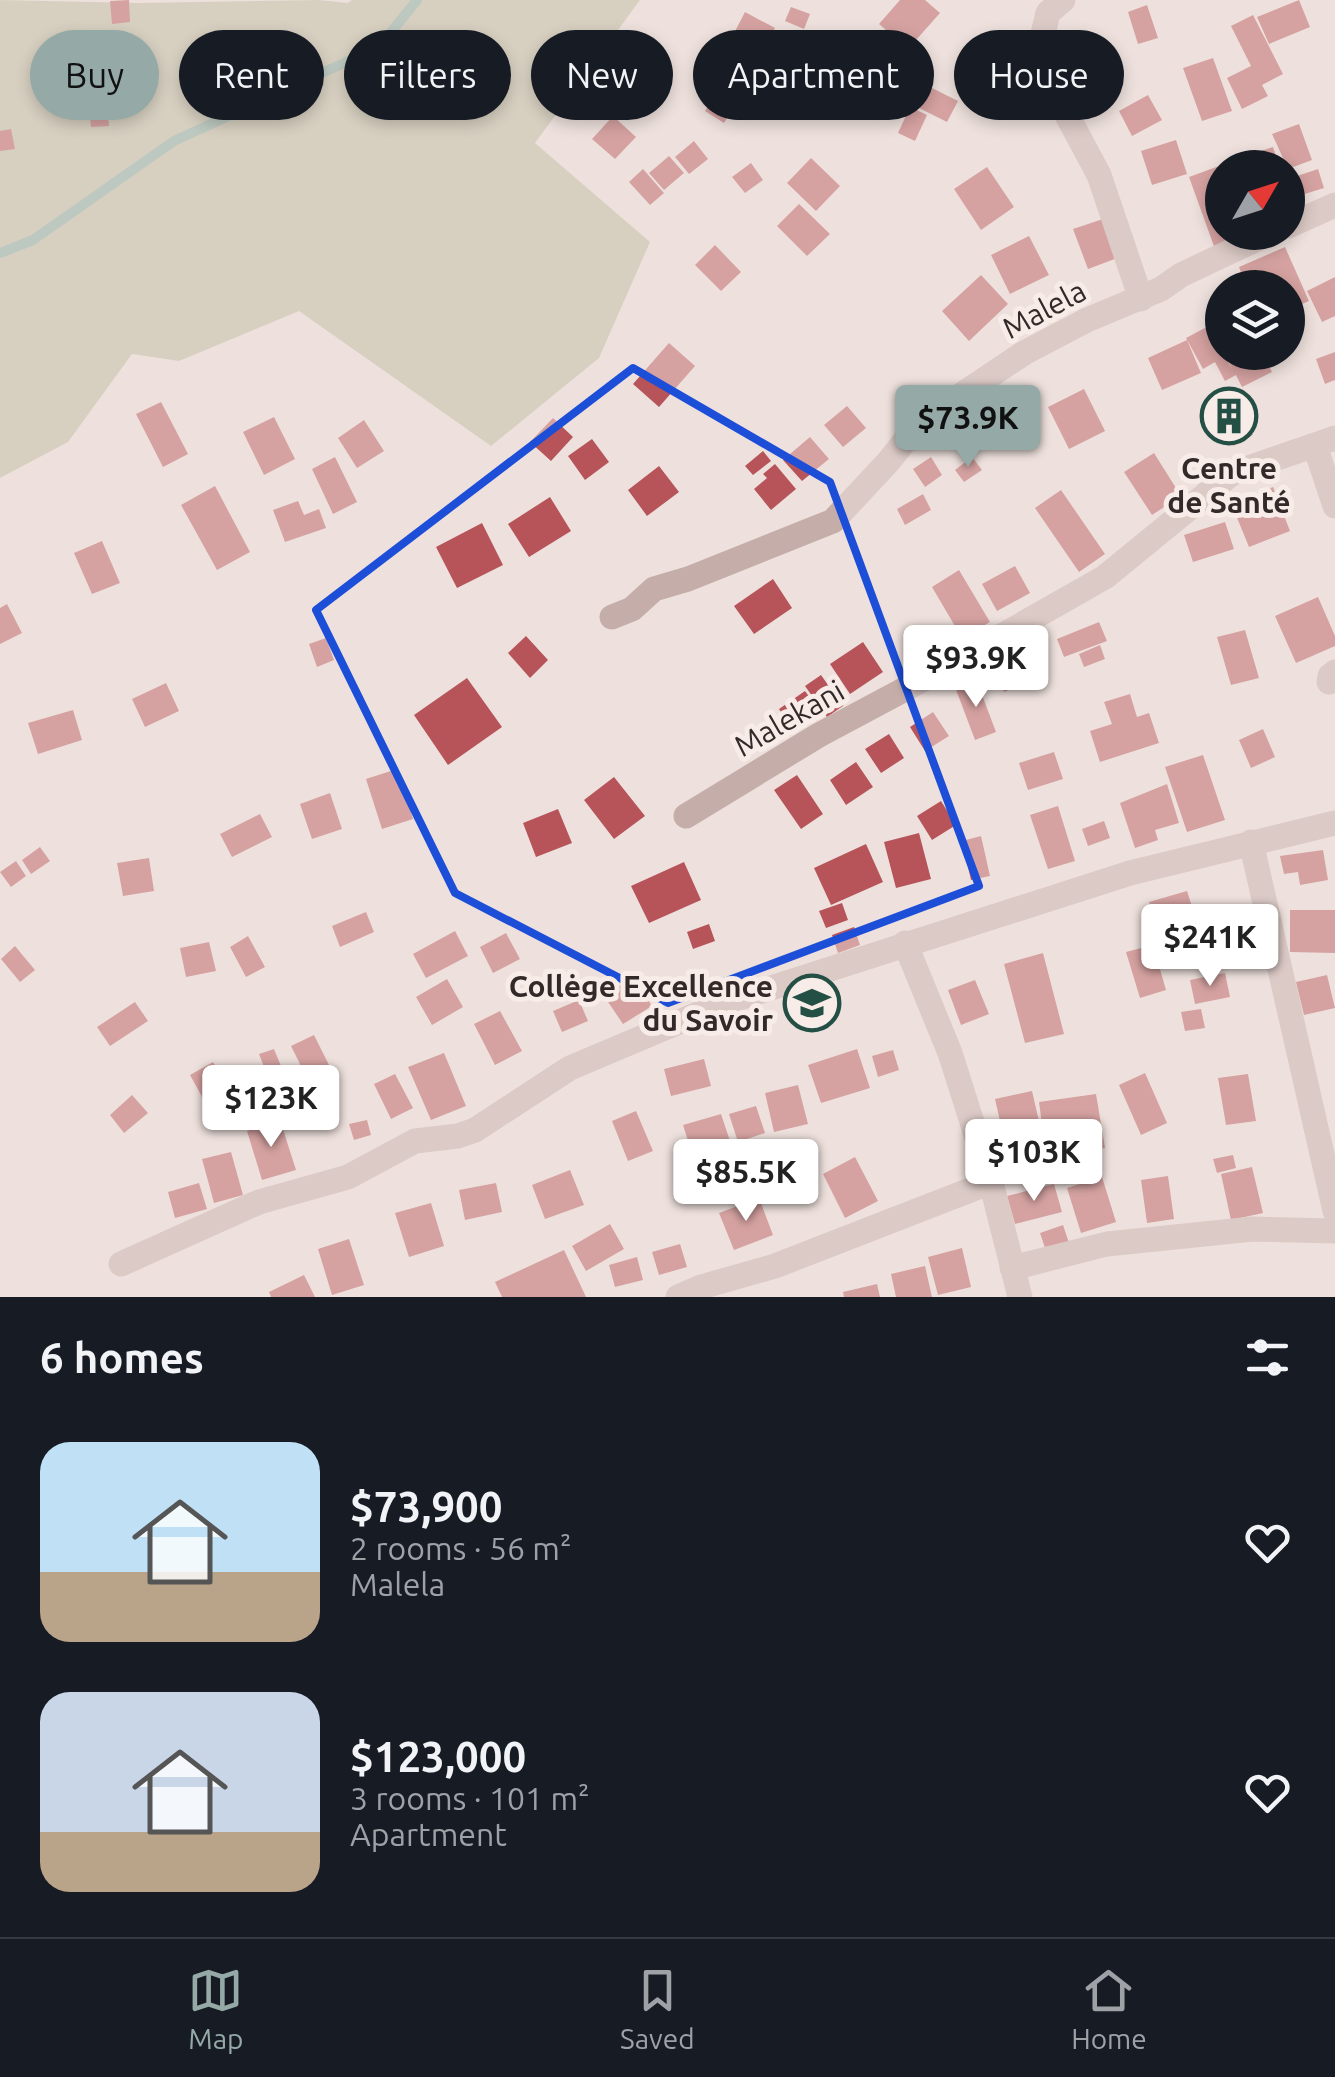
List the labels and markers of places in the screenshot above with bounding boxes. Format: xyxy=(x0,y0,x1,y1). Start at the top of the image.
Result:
pin: $73.9K xyxy=(887,385,1049,470)
building icon: Centre de Santé xyxy=(1199,386,1259,446)
place label: Centre de Santé xyxy=(1167,451,1291,519)
pin: $93.9K xyxy=(895,625,1057,710)
pin: $241K xyxy=(1140,904,1280,989)
place label: Collėge Excellence du Savoir xyxy=(509,969,774,1037)
school or university icon: Collėge Excellence du Savoir xyxy=(782,973,842,1033)
pin: $123K xyxy=(201,1065,341,1150)
pin: $103K xyxy=(964,1119,1104,1204)
pin: $85.5K xyxy=(665,1139,827,1224)

